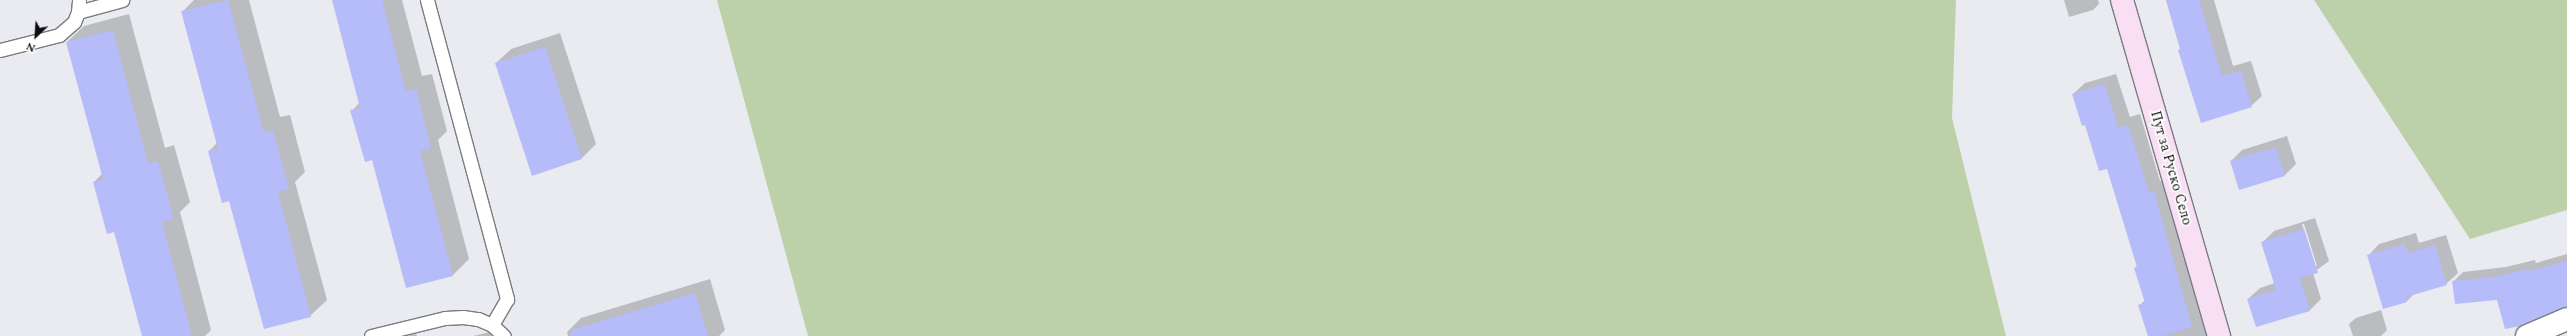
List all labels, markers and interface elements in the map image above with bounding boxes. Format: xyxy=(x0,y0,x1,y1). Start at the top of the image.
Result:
north arrow xyxy=(16,16,56,56)
text: N xyxy=(23,38,38,57)
street label: Пут за Руско Село xyxy=(2147,109,2195,227)

